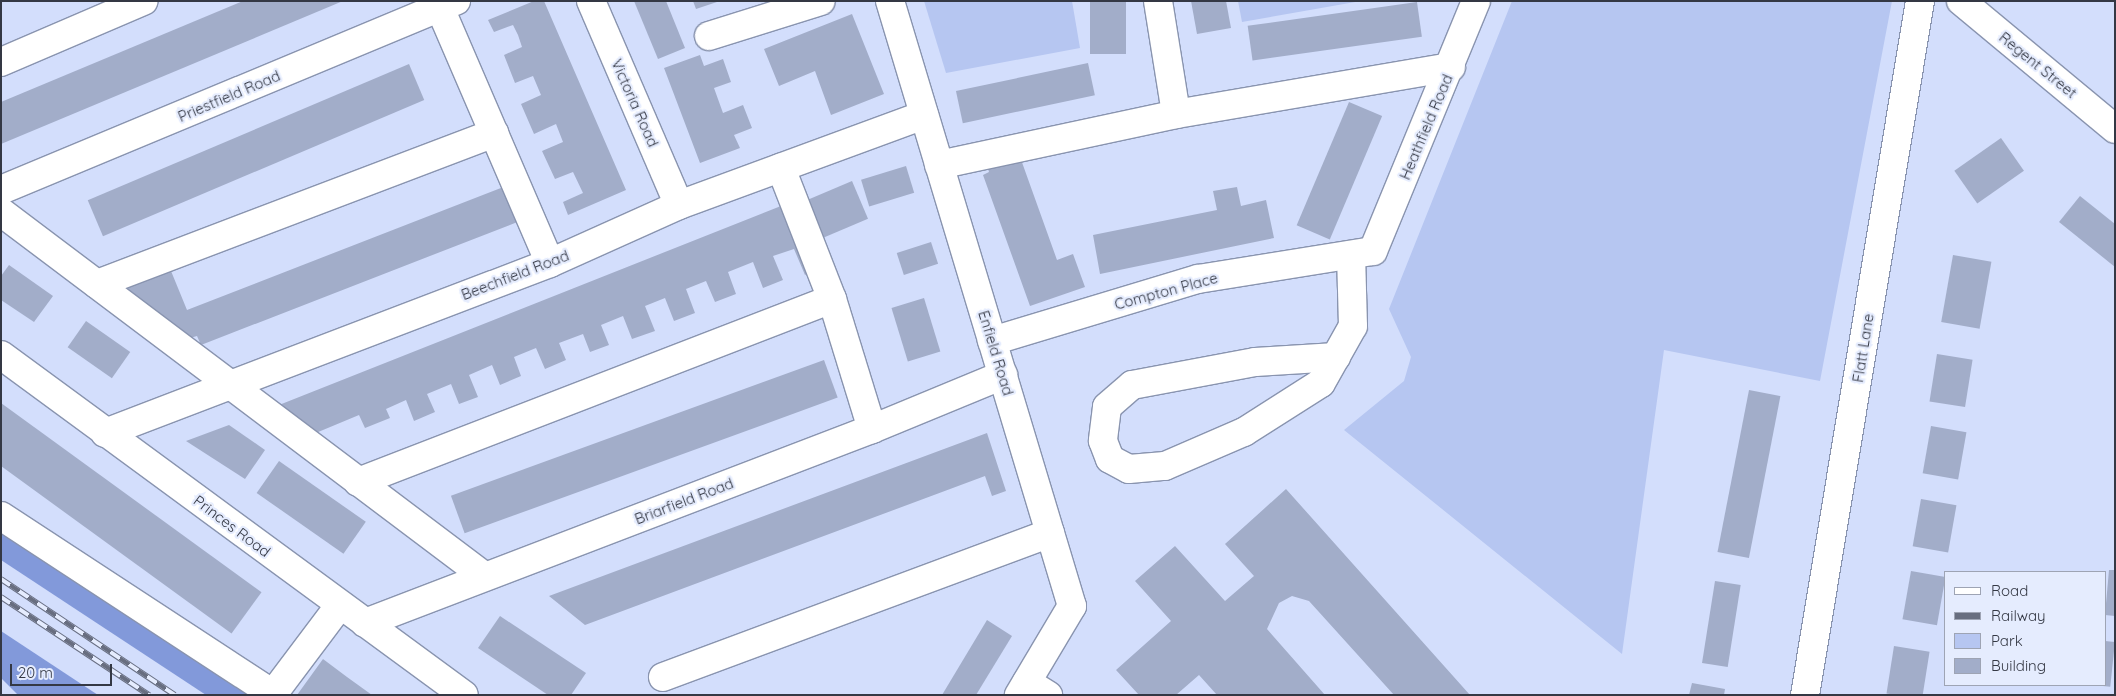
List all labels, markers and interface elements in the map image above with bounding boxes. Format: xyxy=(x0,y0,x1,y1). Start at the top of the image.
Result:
street label: Regent Street xyxy=(1996,28,2080,102)
street label: Victoria Road xyxy=(608,56,662,150)
street label: Priestfield Road xyxy=(175,66,283,126)
street label: Heathfield Road xyxy=(1396,72,1456,182)
street label: Beechfield Road xyxy=(459,246,571,304)
street label: Compton Place xyxy=(1112,269,1220,313)
street label: Enfield Road xyxy=(975,308,1017,398)
street label: Flatt Lane xyxy=(1849,312,1877,384)
street label: Briarfield Road xyxy=(632,474,736,528)
street label: Princes Road xyxy=(190,491,274,561)
legend xyxy=(1944,571,2106,686)
text: Road xyxy=(1991,581,2028,600)
text: Railway xyxy=(1991,606,2046,625)
text: Park xyxy=(1991,631,2023,650)
scale bar xyxy=(12,654,115,686)
text: Building xyxy=(1991,656,2046,675)
text: 20 m xyxy=(18,663,53,682)

